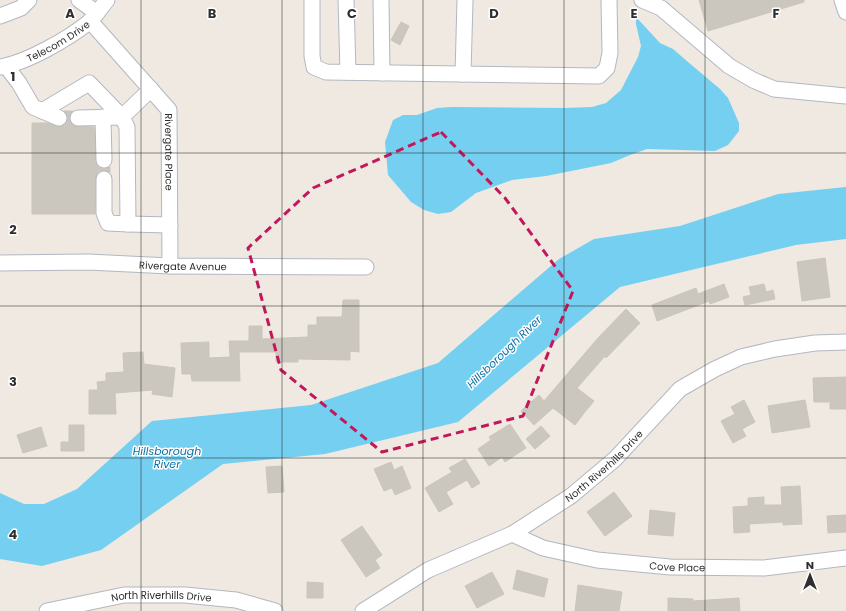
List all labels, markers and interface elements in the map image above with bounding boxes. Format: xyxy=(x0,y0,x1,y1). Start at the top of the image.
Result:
text: A xyxy=(65,4,75,23)
text: B xyxy=(208,4,217,23)
text: C xyxy=(347,4,357,23)
text: D xyxy=(489,4,499,23)
text: E xyxy=(630,4,638,23)
text: F xyxy=(772,4,780,23)
street label: Telecom Drive xyxy=(24,17,93,66)
text: 1 xyxy=(11,67,15,86)
street label: Rivergate Place xyxy=(161,113,177,191)
text: 2 xyxy=(9,220,17,239)
street label: Rivergate Avenue xyxy=(139,257,227,274)
water label: Hillsborough River xyxy=(463,311,546,392)
text: 3 xyxy=(9,372,17,391)
street label: North Riverhills Drive xyxy=(562,427,646,506)
water label: Hillsborough River xyxy=(133,443,201,472)
text: 4 xyxy=(9,525,18,544)
north arrow xyxy=(790,555,830,595)
text: N xyxy=(806,557,814,573)
street label: Cove Place xyxy=(649,558,705,575)
street label: North Riverhills Drive xyxy=(110,588,212,606)

